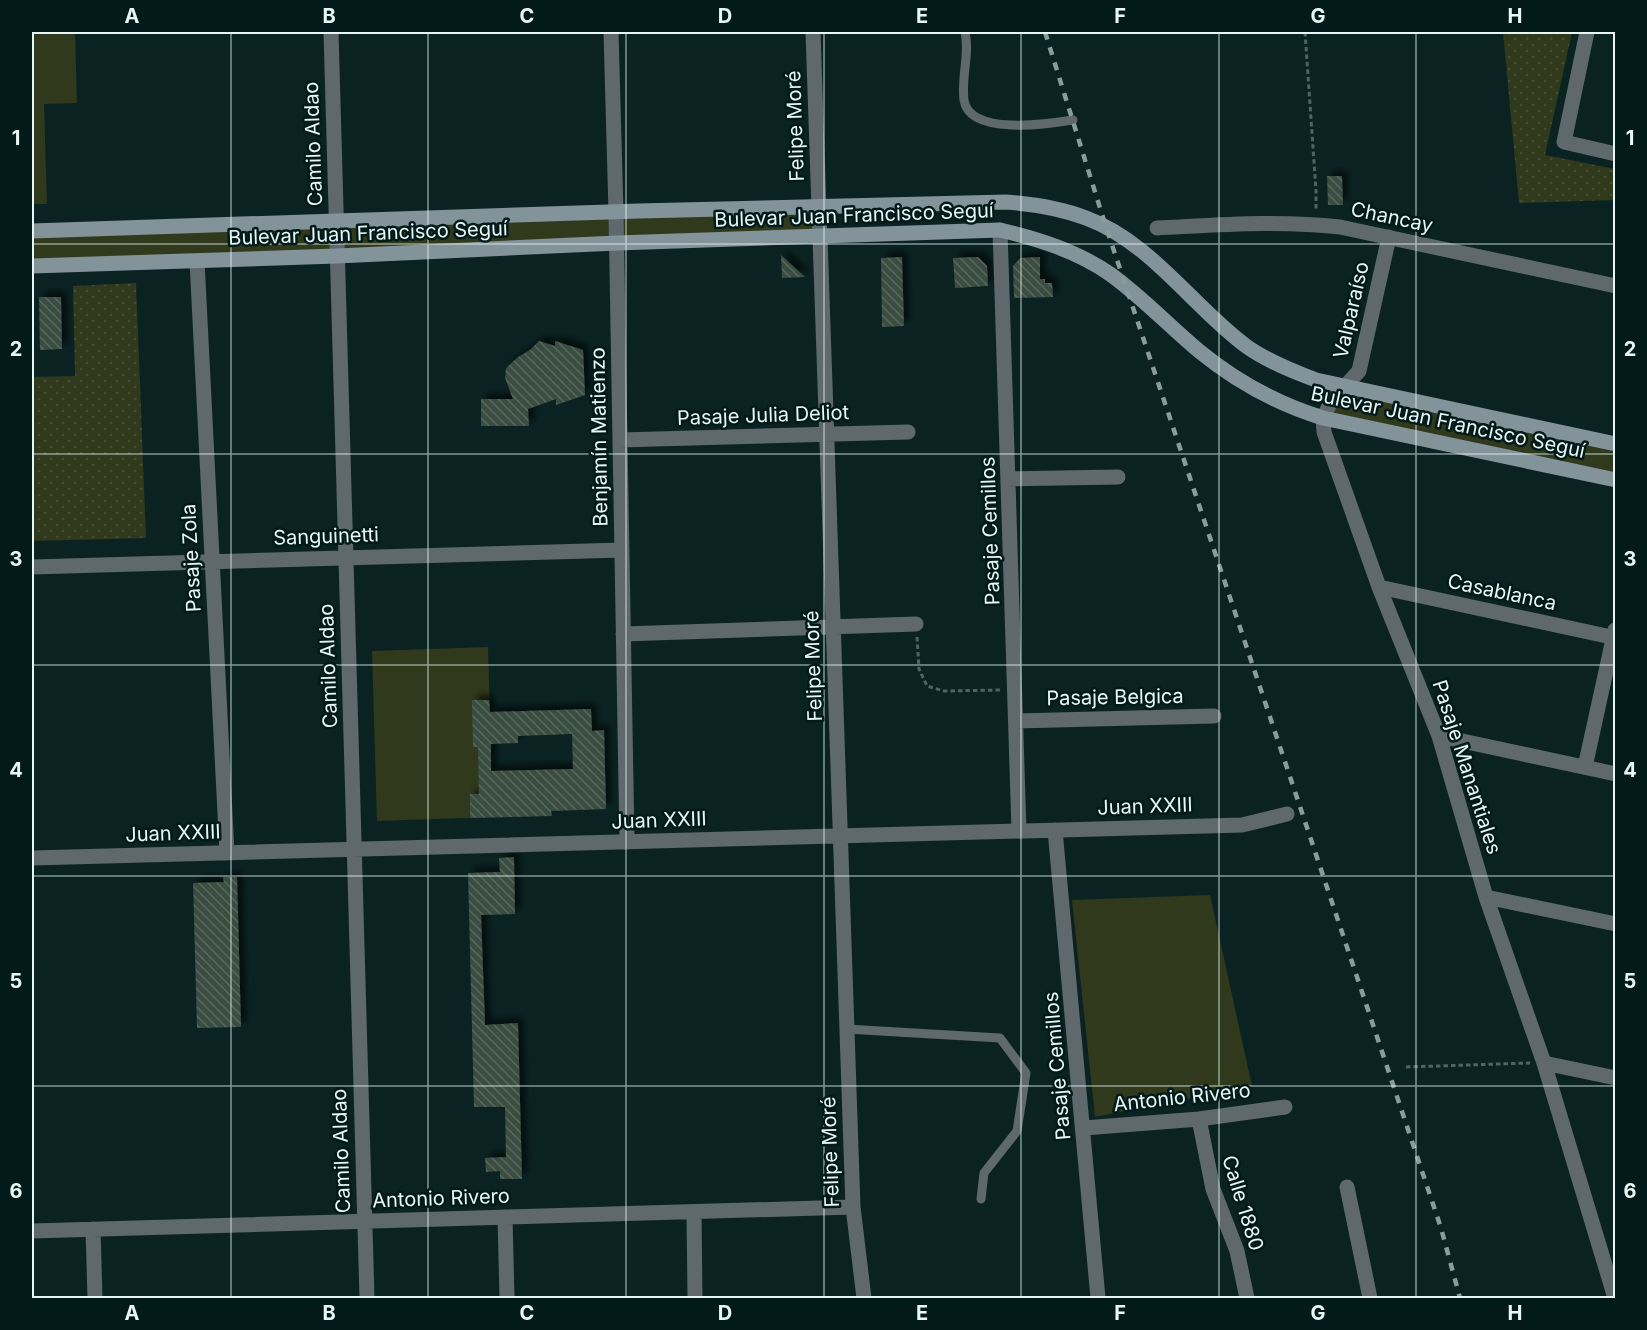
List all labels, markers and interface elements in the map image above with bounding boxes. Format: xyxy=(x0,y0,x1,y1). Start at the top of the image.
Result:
text: A xyxy=(125,4,140,28)
text: B xyxy=(322,4,336,28)
text: C xyxy=(520,4,534,28)
text: D xyxy=(718,4,732,28)
text: E xyxy=(916,4,928,28)
text: F xyxy=(1114,4,1126,28)
text: G xyxy=(1310,4,1326,28)
text: H xyxy=(1508,4,1522,28)
street label: Felipe Moré xyxy=(781,70,809,182)
street label: Camilo Aldao xyxy=(299,81,327,207)
text: 1 xyxy=(12,126,20,150)
text: 1 xyxy=(1626,126,1634,150)
street label: Chancay xyxy=(1349,197,1435,237)
street label: Bulevar Juan Francisco Seguí xyxy=(714,198,994,232)
street label: Bulevar Juan Francisco Seguí xyxy=(228,216,508,250)
street label: Valparaíso xyxy=(1328,259,1374,361)
text: 2 xyxy=(10,337,22,361)
text: 2 xyxy=(1624,337,1636,361)
street label: Benjamín Matienzo xyxy=(585,347,613,527)
street label: Bulevar Juan Francisco Seguí xyxy=(1309,381,1587,463)
street label: Pasaje Julia Deliot xyxy=(677,400,850,430)
street label: Pasaje Cemillos xyxy=(975,456,1005,606)
street label: Pasaje Zola xyxy=(176,503,206,613)
street label: Sanguinetti xyxy=(273,522,379,550)
text: 3 xyxy=(10,547,22,571)
text: 3 xyxy=(1624,547,1636,571)
street label: Casablanca xyxy=(1445,569,1559,615)
street label: Camilo Aldao xyxy=(314,603,342,729)
street label: Felipe Moré xyxy=(799,610,827,722)
street label: Pasaje Manantiales xyxy=(1428,677,1506,857)
street label: Pasaje Belgica xyxy=(1046,684,1184,710)
text: 4 xyxy=(9,758,23,782)
text: 4 xyxy=(1623,758,1637,782)
street label: Juan XXIII xyxy=(1097,792,1193,820)
street label: Juan XXIII xyxy=(611,806,707,834)
street label: Juan XXIII xyxy=(125,819,221,847)
text: 5 xyxy=(10,969,22,993)
text: 5 xyxy=(1624,969,1636,993)
street label: Pasaje Cemillos xyxy=(1039,991,1075,1141)
street label: Antonio Rivero xyxy=(1112,1078,1252,1116)
street label: Camilo Aldao xyxy=(327,1088,355,1214)
street label: Felipe Moré xyxy=(816,1096,844,1208)
street label: Calle 1880 xyxy=(1217,1152,1269,1254)
text: 6 xyxy=(10,1179,23,1203)
text: 6 xyxy=(1624,1179,1637,1203)
street label: Antonio Rivero xyxy=(372,1184,510,1212)
text: A xyxy=(125,1301,140,1325)
text: B xyxy=(322,1301,336,1325)
text: C xyxy=(520,1301,534,1325)
text: D xyxy=(718,1301,732,1325)
text: E xyxy=(916,1301,928,1325)
text: F xyxy=(1114,1301,1126,1325)
text: G xyxy=(1310,1301,1326,1325)
text: H xyxy=(1508,1301,1522,1325)

